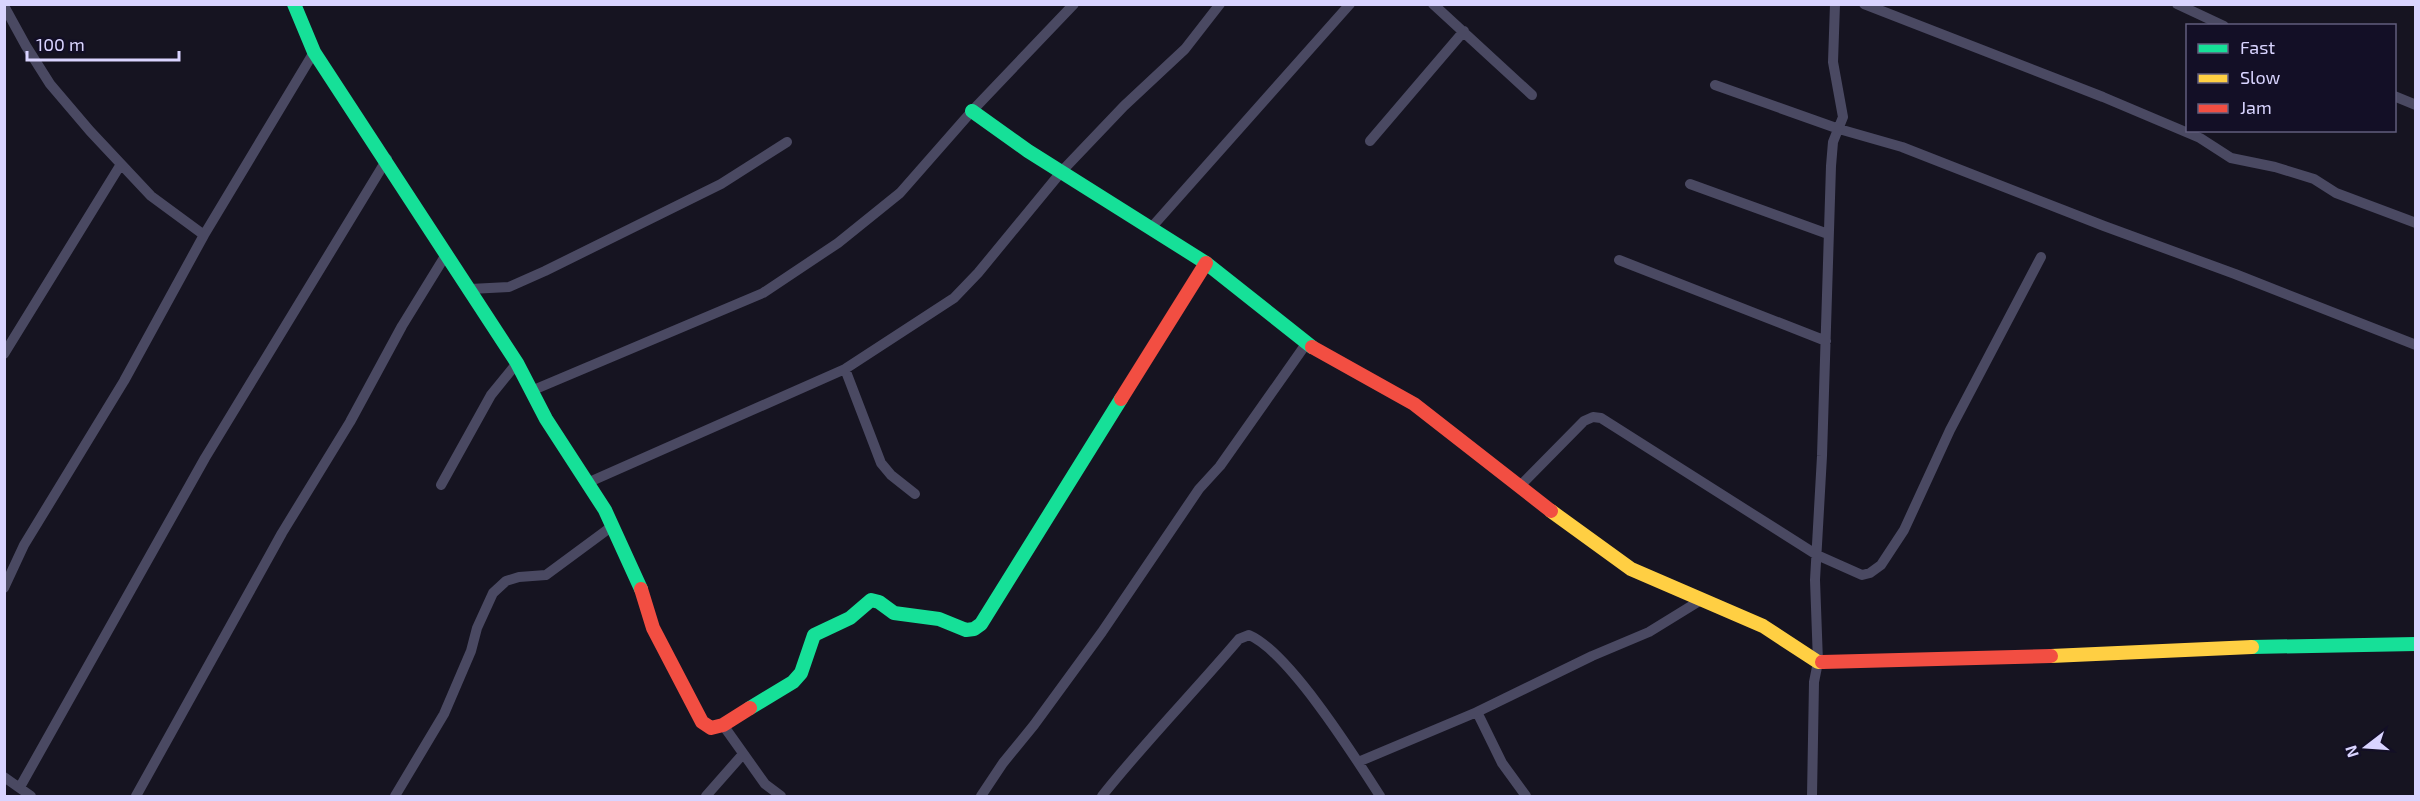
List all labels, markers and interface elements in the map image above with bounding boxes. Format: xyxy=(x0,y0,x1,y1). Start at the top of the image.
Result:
scale bar xyxy=(27,24,178,62)
legend xyxy=(2186,24,2396,132)
text: 100 m xyxy=(36,33,85,55)
text: Fast xyxy=(2240,36,2275,58)
text: Slow xyxy=(2240,66,2281,88)
text: Jam xyxy=(2240,96,2272,118)
north arrow xyxy=(2336,717,2396,777)
text: N xyxy=(2340,743,2362,760)

